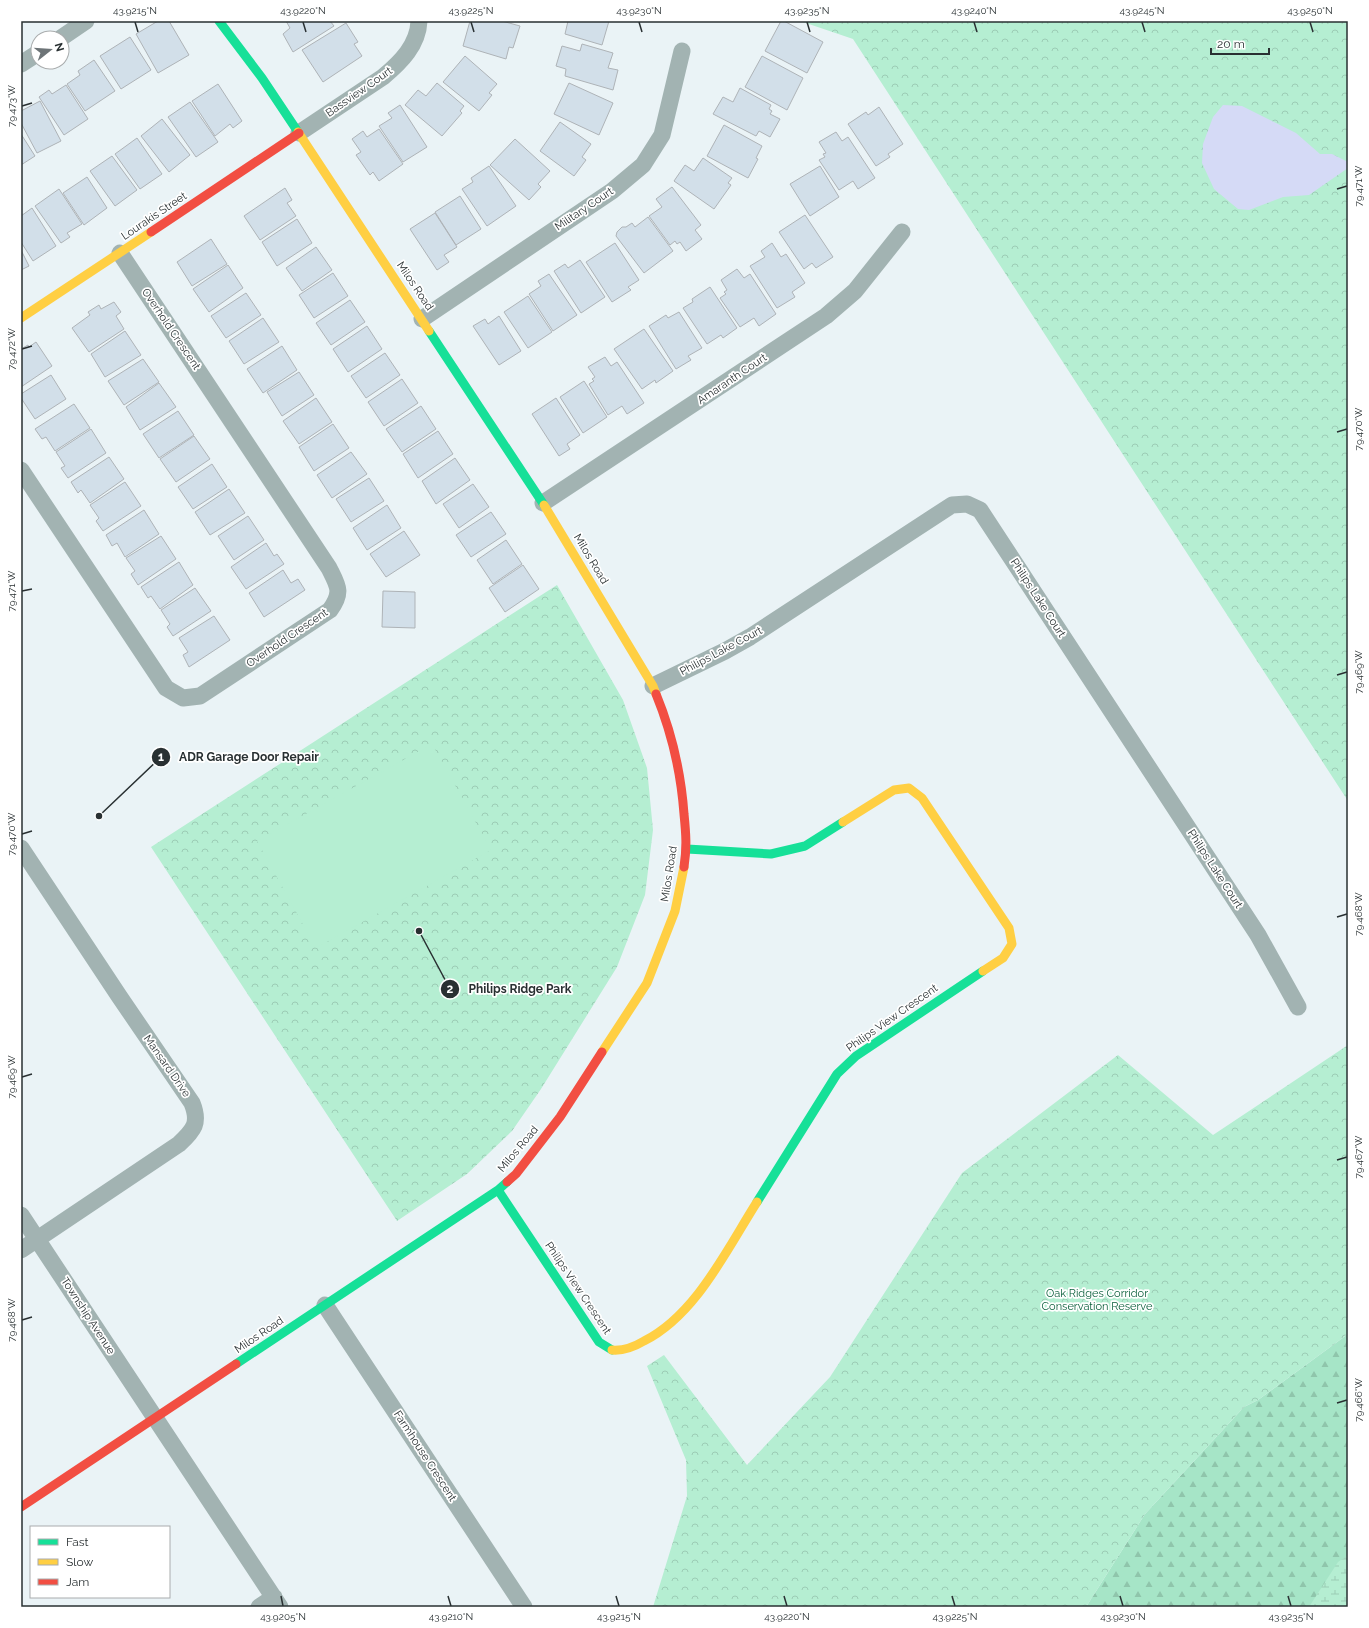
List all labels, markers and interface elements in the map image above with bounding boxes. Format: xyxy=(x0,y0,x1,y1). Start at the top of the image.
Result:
text: 43.9215°N xyxy=(113,5,157,16)
text: 43.9220°N xyxy=(280,5,326,16)
text: 43.9225°N xyxy=(449,5,493,16)
text: 43.9230°N xyxy=(616,5,662,16)
text: 43.9235°N xyxy=(785,5,829,16)
text: 43.9240°N xyxy=(951,5,997,16)
text: 43.9245°N xyxy=(1119,5,1165,16)
text: 43.9250°N xyxy=(1287,5,1333,16)
north arrow xyxy=(30,30,70,70)
scale bar xyxy=(1211,30,1269,56)
text: 20 m xyxy=(1217,37,1245,51)
text: N xyxy=(52,41,67,53)
street label: Bassview Court xyxy=(323,64,395,120)
text: 79.473°W xyxy=(6,84,17,127)
text: 79.471°W xyxy=(1353,165,1364,207)
street label: Military Court xyxy=(552,185,616,233)
street label: Lourakis Street xyxy=(119,189,189,243)
street label: Milos Road xyxy=(394,259,436,313)
street label: Overhold Crescent xyxy=(139,286,203,372)
text: 79.472°W xyxy=(6,327,17,370)
street label: Amaranth Court xyxy=(695,351,769,407)
text: 79.470°W xyxy=(1353,407,1364,450)
street label: Milos Road xyxy=(571,532,611,587)
street label: Philips Lake Court xyxy=(1008,556,1068,640)
text: 79.471°W xyxy=(6,570,17,612)
street label: Overhold Crescent xyxy=(244,606,330,670)
street label: Philips Lake Court xyxy=(678,624,765,678)
text: 79.469°W xyxy=(1353,650,1364,694)
callout: ADR Garage Door Repair xyxy=(151,745,327,769)
text: 1 xyxy=(158,750,164,764)
text: ADR Garage Door Repair xyxy=(179,750,319,764)
text: 79.470°W xyxy=(6,812,17,855)
street label: Philips Lake Court xyxy=(1185,827,1245,911)
street label: Milos Road xyxy=(658,845,680,903)
text: 79.468°W xyxy=(1353,892,1364,936)
callout: Philips Ridge Park xyxy=(440,977,579,1001)
street label: Philips View Crescent xyxy=(844,981,940,1054)
text: 2 xyxy=(447,982,454,996)
text: Philips Ridge Park xyxy=(468,982,572,996)
street label: Mansard Drive xyxy=(141,1032,194,1100)
text: 79.469°W xyxy=(6,1055,17,1099)
street label: Milos Road xyxy=(495,1123,541,1175)
text: 79.467°W xyxy=(1353,1135,1364,1179)
street label: Philips View Crescent xyxy=(542,1239,614,1337)
street label: Township Avenue xyxy=(58,1275,118,1357)
park label: Oak Ridges Corridor Conservation Reserve xyxy=(1042,1287,1153,1313)
text: 79.468°W xyxy=(6,1298,17,1342)
street label: Milos Road xyxy=(232,1314,286,1356)
text: 79.466°W xyxy=(1353,1378,1364,1422)
street label: Farmhouse Crescent xyxy=(391,1408,459,1504)
legend xyxy=(30,1526,170,1598)
text: Fast xyxy=(66,1535,89,1549)
text: Slow xyxy=(66,1555,93,1569)
text: Jam xyxy=(66,1575,89,1589)
text: 43.9205°N xyxy=(260,1611,306,1622)
text: 43.9210°N xyxy=(429,1611,473,1622)
text: 43.9215°N xyxy=(597,1611,641,1622)
text: 43.9220°N xyxy=(764,1611,810,1622)
text: 43.9225°N xyxy=(933,1611,977,1622)
text: 43.9230°N xyxy=(1100,1611,1146,1622)
text: 43.9235°N xyxy=(1269,1611,1313,1622)

